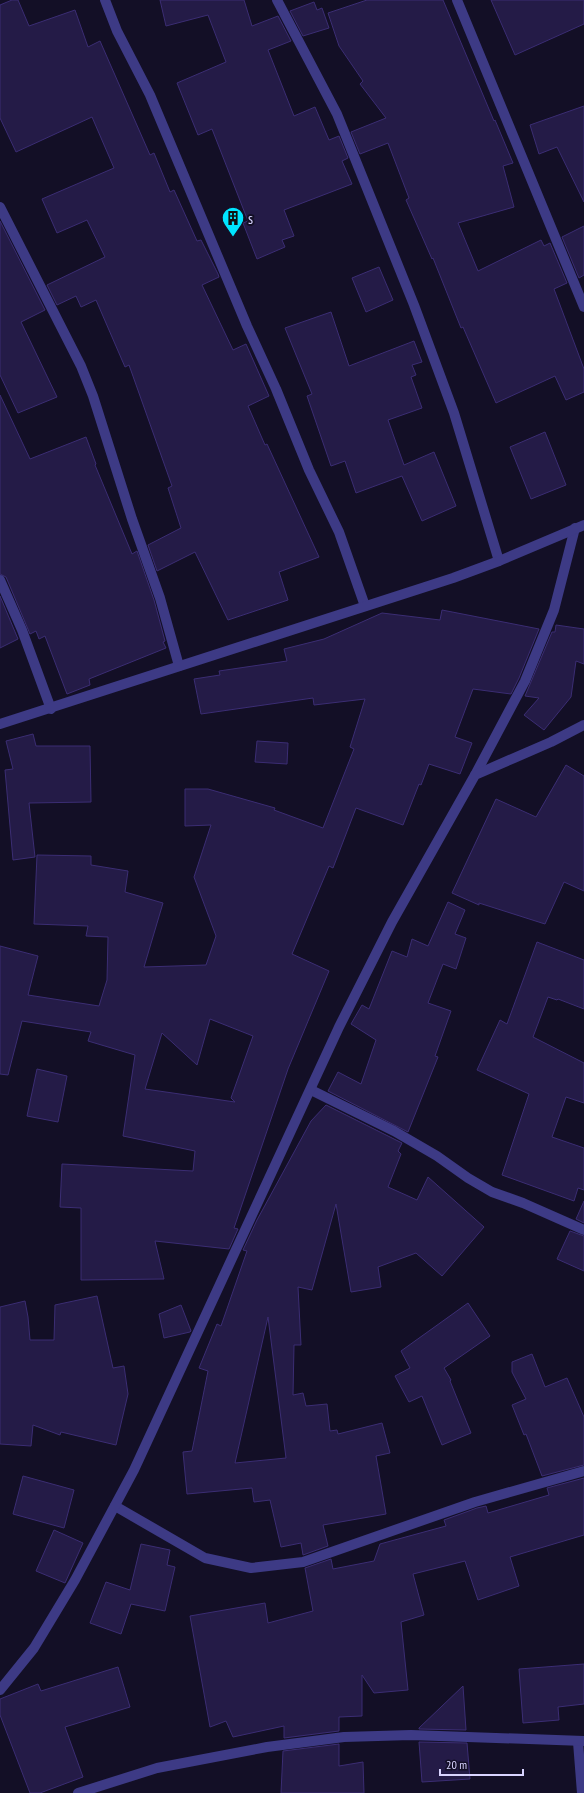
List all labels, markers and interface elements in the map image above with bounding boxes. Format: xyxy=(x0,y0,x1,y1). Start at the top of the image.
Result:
building icon: s xyxy=(220,205,246,238)
place label: s xyxy=(248,209,253,228)
scale bar xyxy=(440,1751,523,1777)
text: 20 m xyxy=(446,1757,467,1772)

